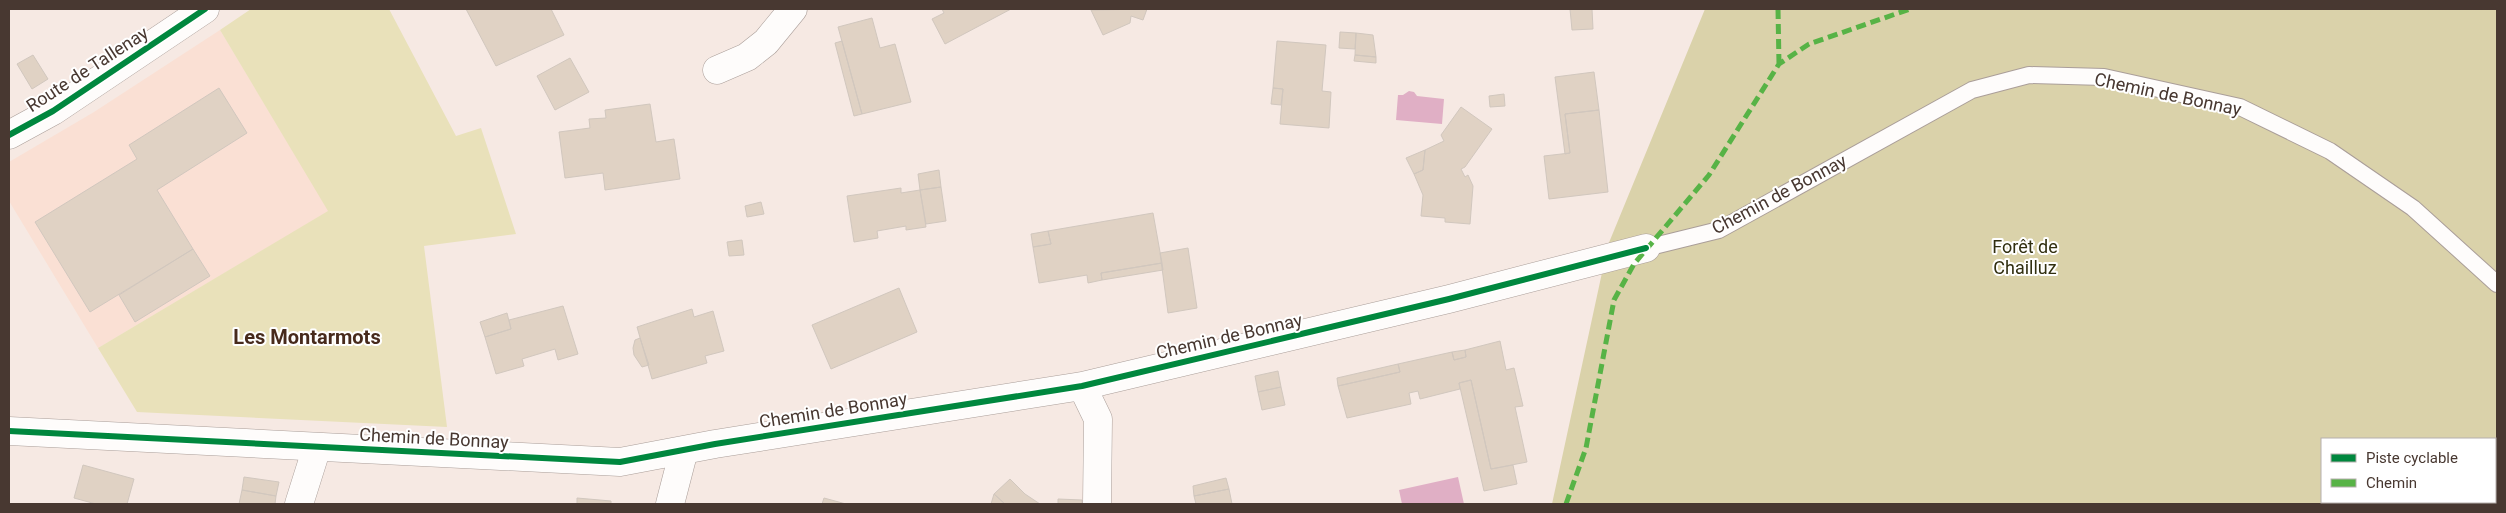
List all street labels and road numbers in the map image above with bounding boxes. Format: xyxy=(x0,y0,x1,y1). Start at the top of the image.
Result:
street label: Route de Tallenay xyxy=(22,22,152,116)
street label: Chemin de Bonnay xyxy=(2093,68,2244,120)
street label: Chemin de Bonnay xyxy=(1708,149,1850,238)
street label: Chemin de Bonnay xyxy=(1154,309,1305,363)
street label: Chemin de Bonnay xyxy=(758,388,909,432)
street label: Chemin de Bonnay xyxy=(359,424,510,452)

